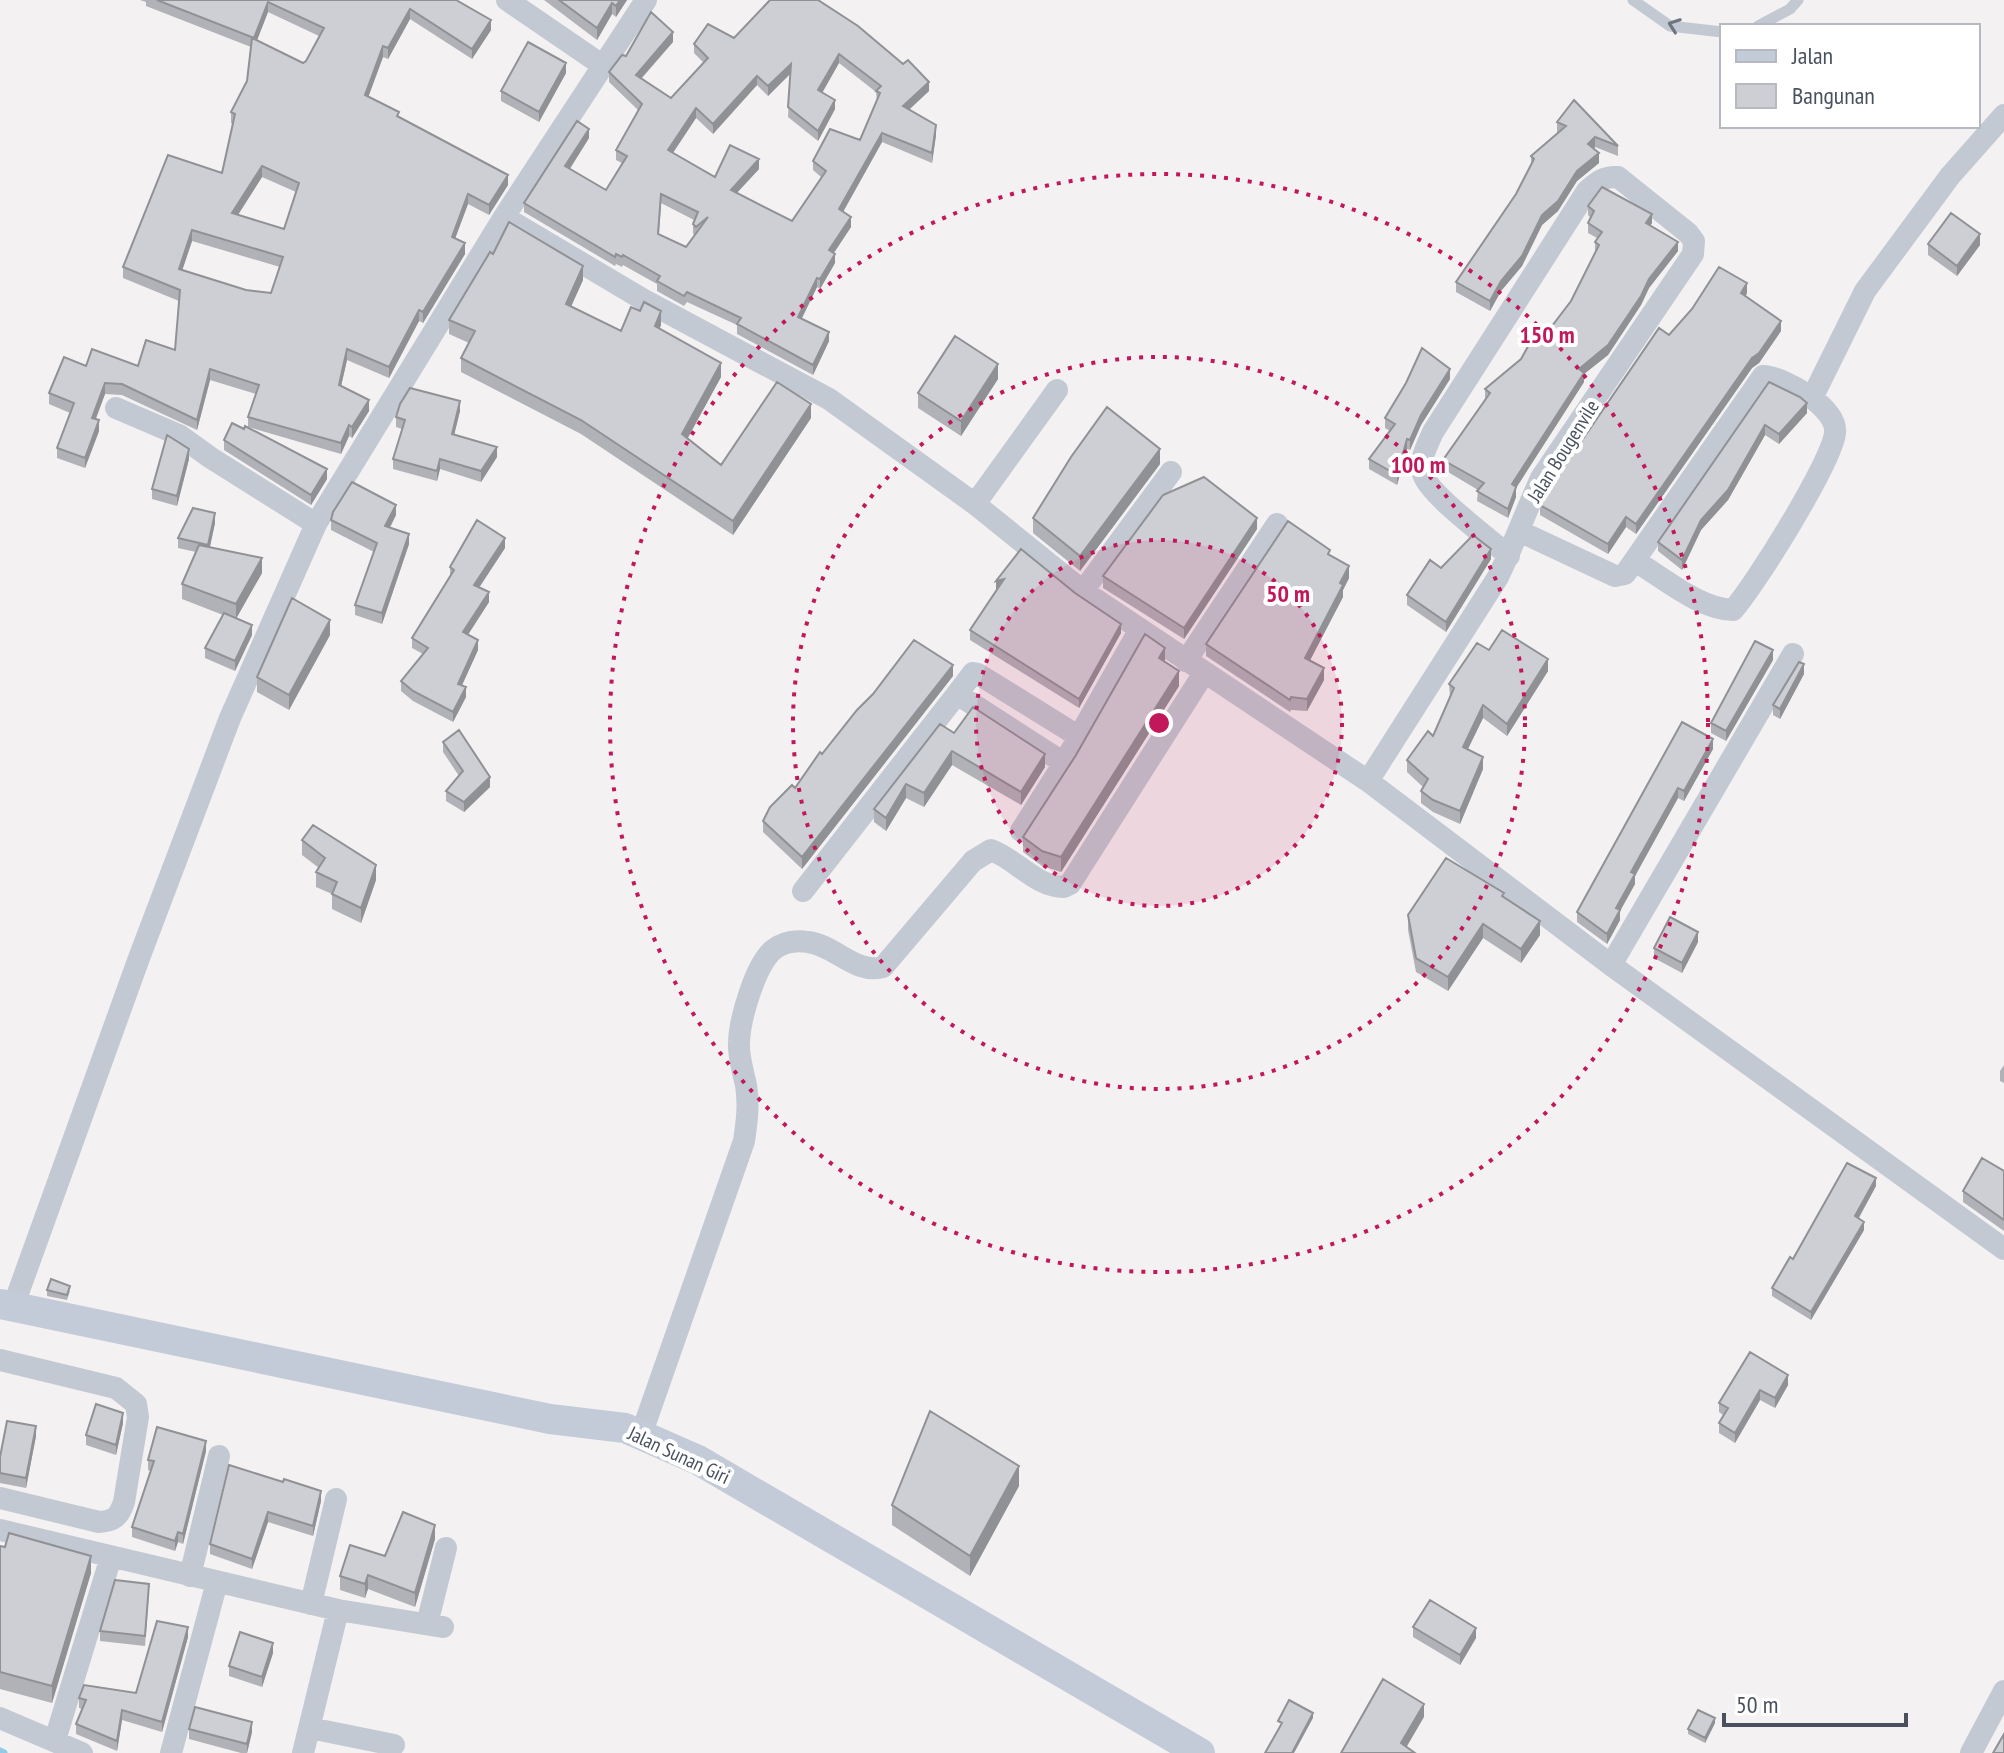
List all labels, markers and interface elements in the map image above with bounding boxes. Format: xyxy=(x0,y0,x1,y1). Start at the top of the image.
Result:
one-way arrow xyxy=(1668,18,1682,34)
legend xyxy=(1720,24,1980,128)
text: Jalan xyxy=(1791,40,1833,71)
text: Bangunan xyxy=(1792,80,1875,111)
text: 150 m xyxy=(1519,319,1575,350)
street label: Jalan Bougenvile xyxy=(1521,395,1605,508)
text: 100 m xyxy=(1390,449,1446,480)
text: 50 m xyxy=(1266,578,1310,609)
centre of rings xyxy=(1145,709,1173,737)
street label: Jalan Sunan Giri xyxy=(623,1420,734,1490)
scale bar xyxy=(1724,1677,1906,1727)
text: 50 m xyxy=(1736,1689,1778,1720)

